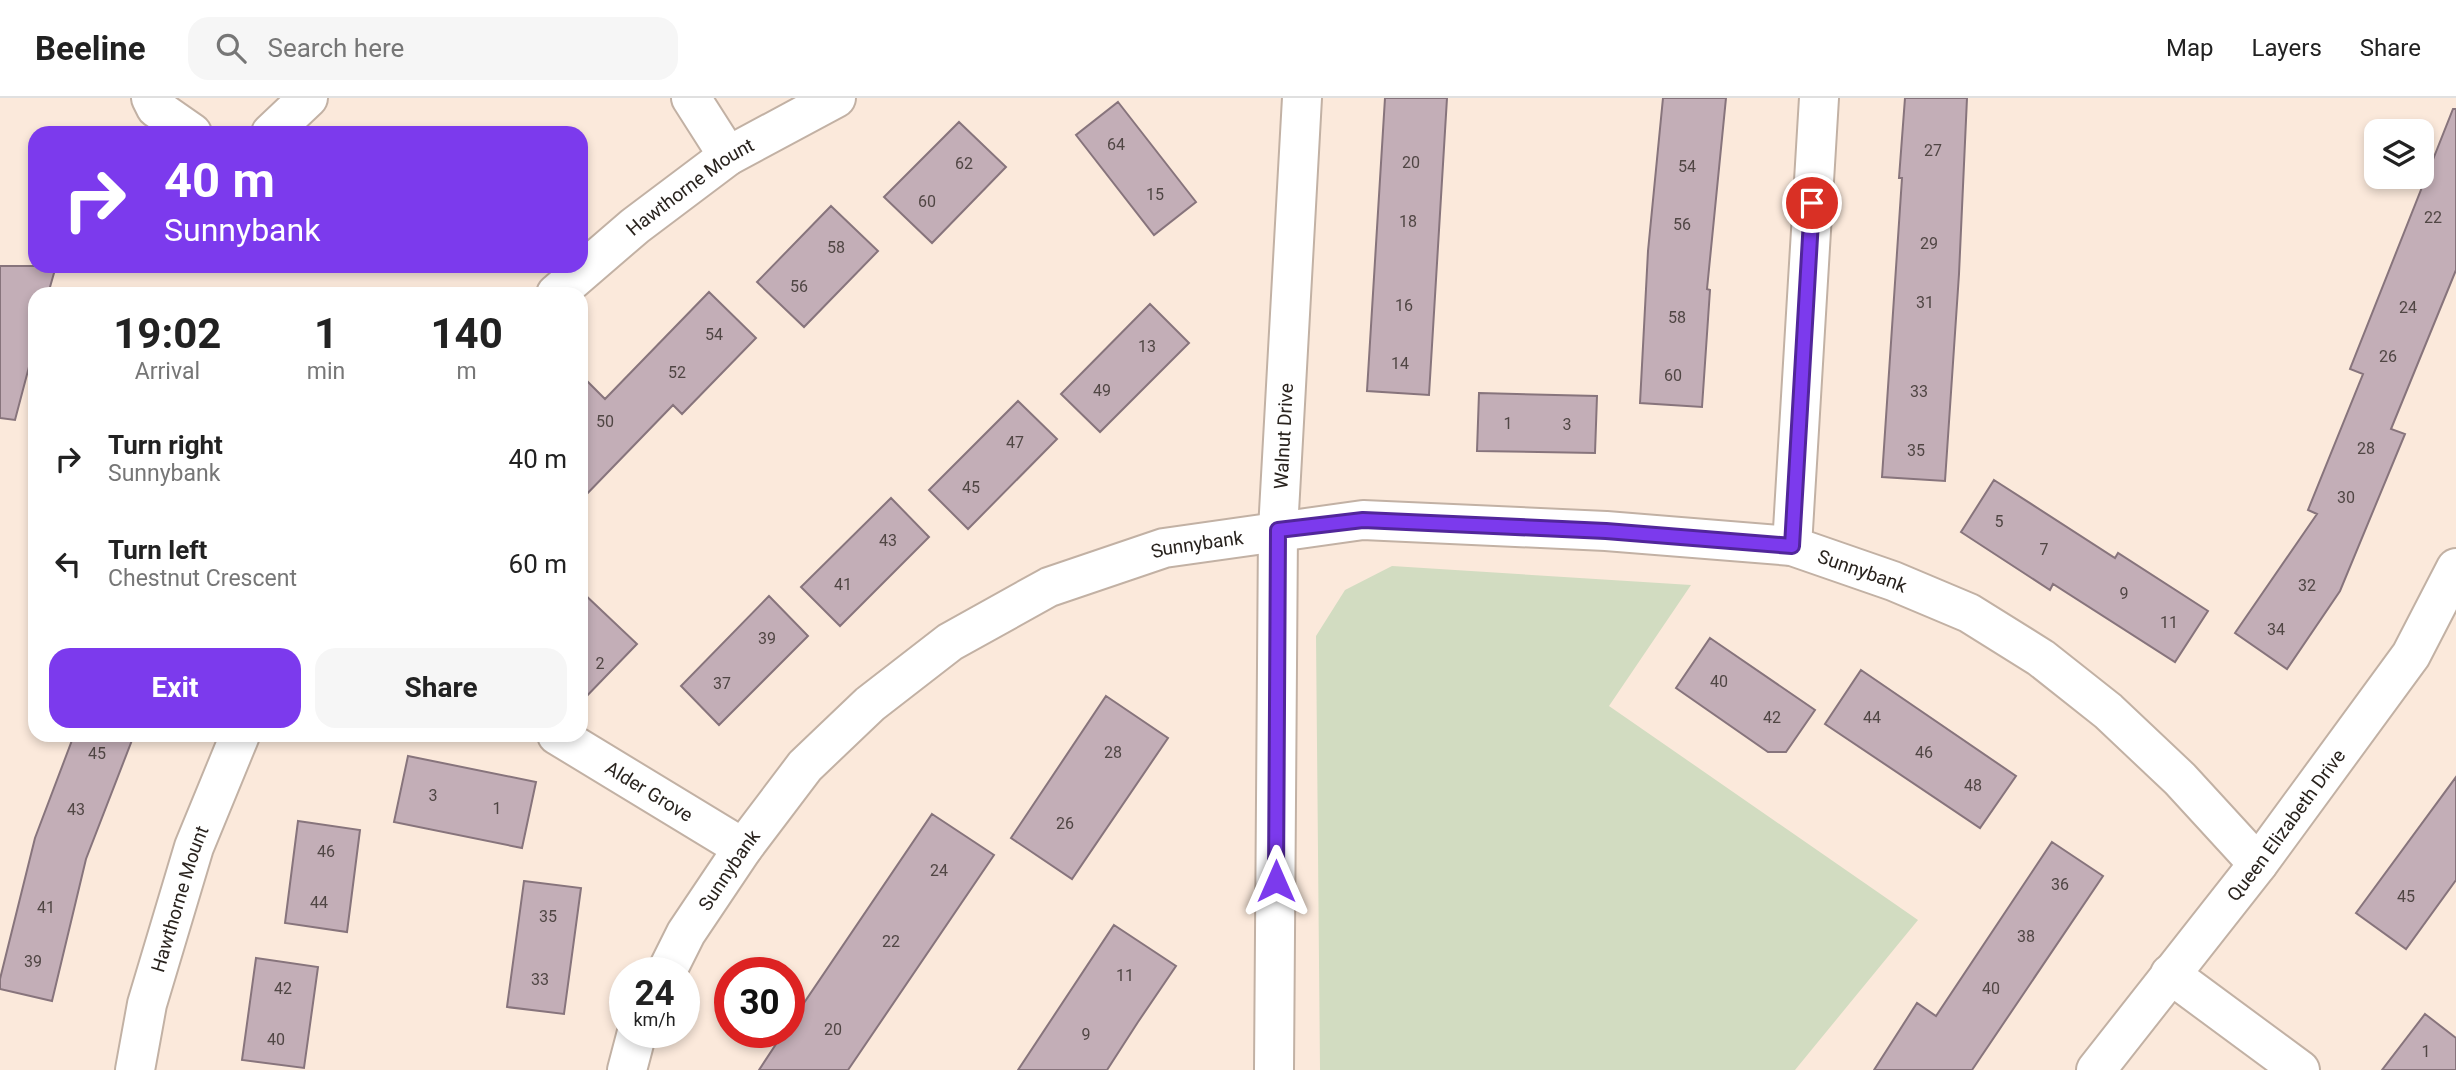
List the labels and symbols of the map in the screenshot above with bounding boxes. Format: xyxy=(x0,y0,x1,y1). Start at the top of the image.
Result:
street label: Hawthorne Mount xyxy=(621,133,758,240)
house number: 64 xyxy=(1107,135,1125,154)
house number: 27 xyxy=(1924,141,1942,160)
house number: 20 xyxy=(1402,153,1420,172)
house number: 62 xyxy=(955,154,973,173)
house number: 54 xyxy=(1678,157,1696,176)
pin xyxy=(1782,173,1842,233)
house number: 15 xyxy=(1146,185,1164,204)
house number: 60 xyxy=(918,192,936,211)
house number: 22 xyxy=(2424,208,2442,227)
house number: 18 xyxy=(1399,212,1417,231)
house number: 56 xyxy=(1673,215,1691,234)
house number: 29 xyxy=(1920,234,1938,253)
house number: 58 xyxy=(827,238,845,257)
house number: 56 xyxy=(790,277,808,296)
house number: 31 xyxy=(1916,293,1934,312)
house number: 16 xyxy=(1395,296,1413,315)
house number: 24 xyxy=(2399,298,2417,317)
house number: 58 xyxy=(1668,308,1686,327)
house number: 54 xyxy=(705,325,723,344)
house number: 13 xyxy=(1138,337,1156,356)
house number: 26 xyxy=(2379,347,2397,366)
house number: 14 xyxy=(1391,354,1409,373)
house number: 52 xyxy=(668,363,686,382)
house number: 60 xyxy=(1664,366,1682,385)
house number: 49 xyxy=(1093,381,1111,400)
house number: 33 xyxy=(1910,382,1928,401)
street label: Walnut Drive xyxy=(1269,383,1298,490)
house number: 50 xyxy=(596,412,614,431)
house number: 1 xyxy=(1504,414,1513,433)
house number: 3 xyxy=(1563,415,1572,434)
house number: 47 xyxy=(1006,433,1024,452)
house number: 28 xyxy=(2357,439,2375,458)
house number: 35 xyxy=(1907,441,1925,460)
house number: 45 xyxy=(962,478,980,497)
house number: 30 xyxy=(2337,488,2355,507)
house number: 5 xyxy=(1995,512,2004,531)
street label: Sunnybank xyxy=(1148,525,1245,563)
house number: 43 xyxy=(879,531,897,550)
house number: 7 xyxy=(2040,540,2049,559)
street label: Sunnybank xyxy=(1815,544,1911,597)
house number: 41 xyxy=(834,575,852,594)
house number: 32 xyxy=(2298,576,2316,595)
house number: 9 xyxy=(2120,584,2129,603)
house number: 11 xyxy=(2160,613,2178,632)
house number: 34 xyxy=(2267,620,2285,639)
house number: 39 xyxy=(758,629,776,648)
house number: 2 xyxy=(596,654,605,673)
house number: 40 xyxy=(1710,672,1728,691)
house number: 37 xyxy=(713,674,731,693)
house number: 42 xyxy=(1763,708,1781,727)
house number: 44 xyxy=(1863,708,1881,727)
house number: 28 xyxy=(1104,743,1122,762)
house number: 46 xyxy=(1915,743,1933,762)
house number: 45 xyxy=(88,744,106,763)
street label: Queen Elizabeth Drive xyxy=(2222,744,2350,906)
street label: Alder Grove xyxy=(601,756,697,826)
house number: 48 xyxy=(1964,776,1982,795)
house number: 3 xyxy=(429,786,438,805)
house number: 1 xyxy=(493,799,502,818)
house number: 43 xyxy=(67,800,85,819)
house number: 26 xyxy=(1056,814,1074,833)
street label: Hawthorne Mount xyxy=(146,822,213,975)
street label: Sunnybank xyxy=(693,825,765,915)
house number: 46 xyxy=(317,842,335,861)
position arrow xyxy=(1239,844,1313,918)
house number: 24 xyxy=(930,861,948,880)
house number: 36 xyxy=(2051,875,2069,894)
house number: 45 xyxy=(2397,887,2415,906)
house number: 44 xyxy=(310,893,328,912)
house number: 41 xyxy=(37,898,55,917)
house number: 35 xyxy=(539,907,557,926)
house number: 38 xyxy=(2017,927,2035,946)
house number: 22 xyxy=(882,932,900,951)
house number: 39 xyxy=(24,952,42,971)
speed limit sign: 30 xyxy=(714,957,805,1048)
house number: 11 xyxy=(1116,966,1134,985)
house number: 33 xyxy=(531,970,549,989)
house number: 42 xyxy=(274,979,292,998)
house number: 40 xyxy=(1982,979,2000,998)
house number: 20 xyxy=(824,1020,842,1039)
house number: 9 xyxy=(1082,1025,1091,1044)
house number: 40 xyxy=(267,1030,285,1049)
house number: 1 xyxy=(2422,1042,2431,1061)

